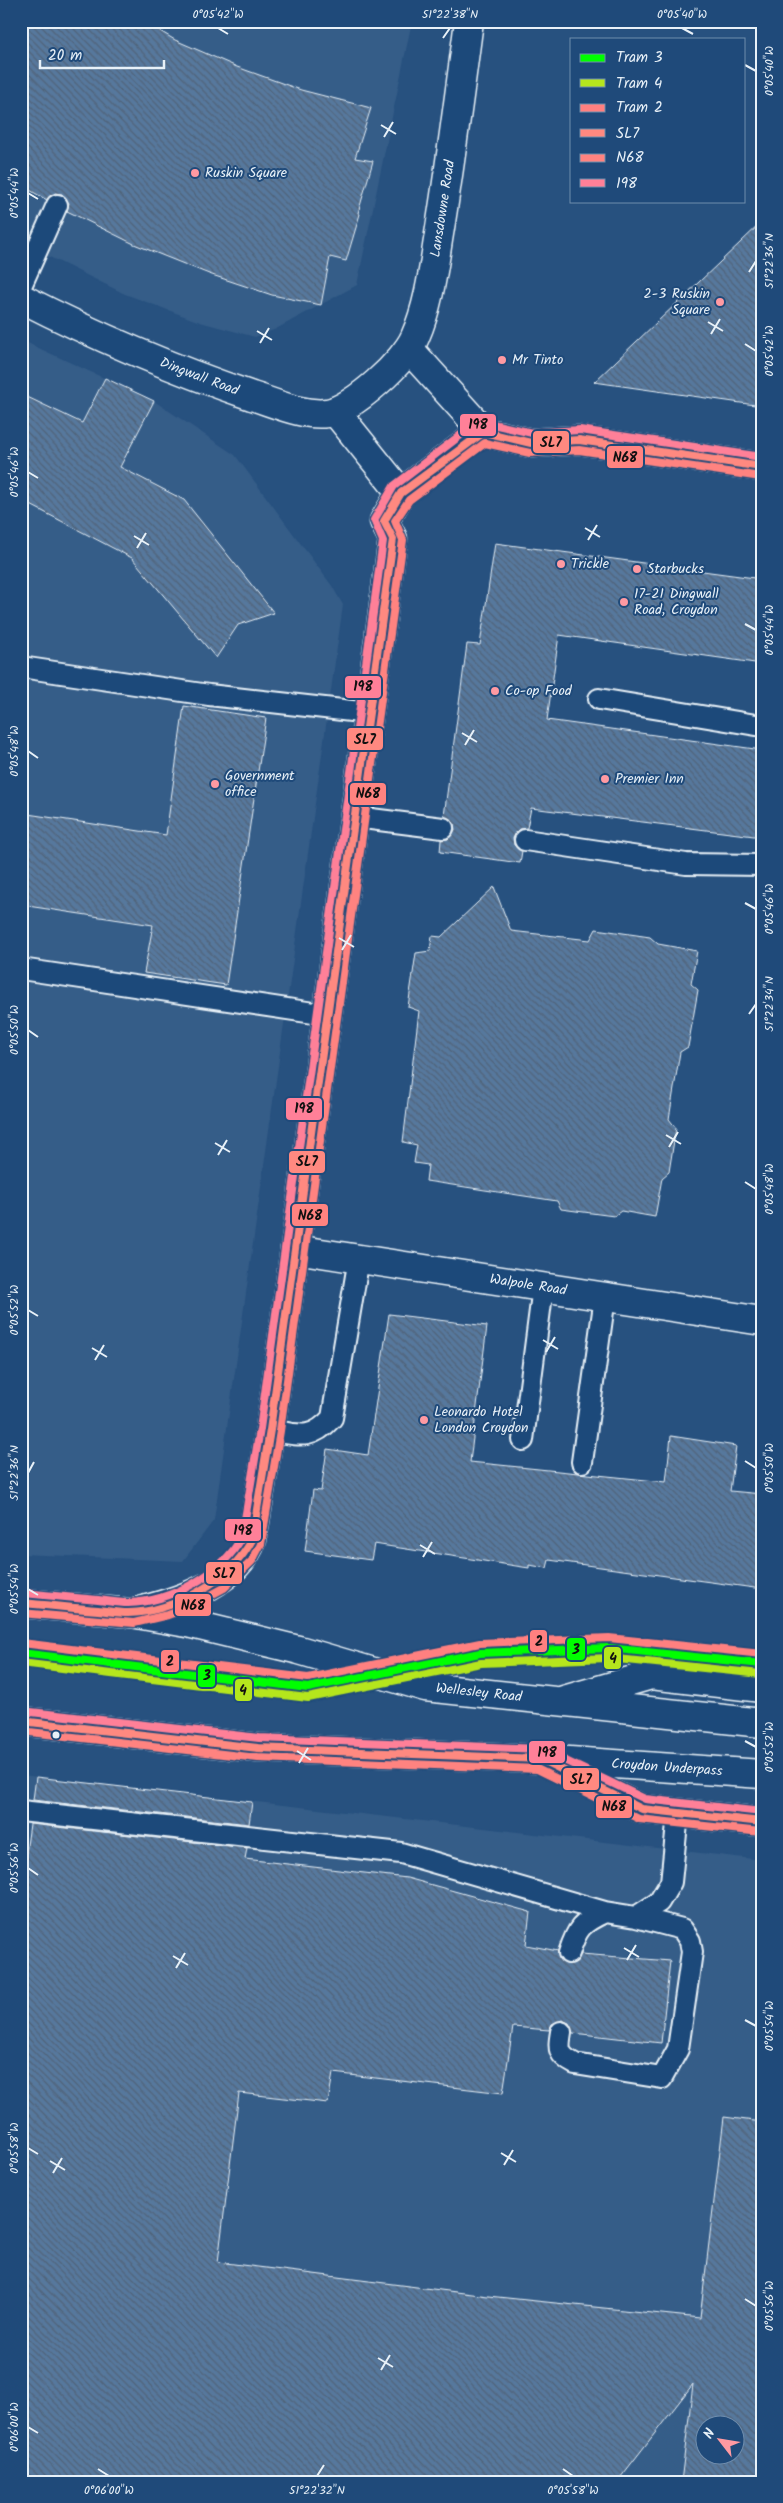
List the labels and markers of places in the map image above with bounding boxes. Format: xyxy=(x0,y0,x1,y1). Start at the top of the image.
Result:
place label: Ruskin Square xyxy=(205,162,288,184)
marker: Ruskin Square xyxy=(189,167,201,179)
place label: 2-3 Ruskin Square xyxy=(644,283,711,321)
marker: 2-3 Ruskin Square xyxy=(714,296,726,308)
place label: Mr Tinto xyxy=(512,349,563,371)
marker: Mr Tinto xyxy=(496,354,508,366)
place label: Trickle xyxy=(571,553,610,575)
marker: Trickle xyxy=(555,558,567,570)
place label: Starbucks xyxy=(647,558,704,580)
marker: Starbucks xyxy=(631,563,643,575)
place label: 17-21 Dingwall Road, Croydon xyxy=(634,583,719,621)
marker: 17-21 Dingwall Road, Croydon xyxy=(618,596,630,608)
place label: Co-op Food xyxy=(505,680,573,702)
marker: Co-op Food xyxy=(489,685,501,697)
place label: Government office xyxy=(225,765,295,803)
place label: Premier Inn xyxy=(615,768,684,790)
marker: Premier Inn xyxy=(599,773,611,785)
marker: Government office xyxy=(209,778,221,790)
place label: Leonardo Hotel London Croydon xyxy=(434,1401,529,1439)
marker: Leonardo Hotel London Croydon xyxy=(418,1414,430,1426)
unlabelled marker xyxy=(51,1730,61,1740)

